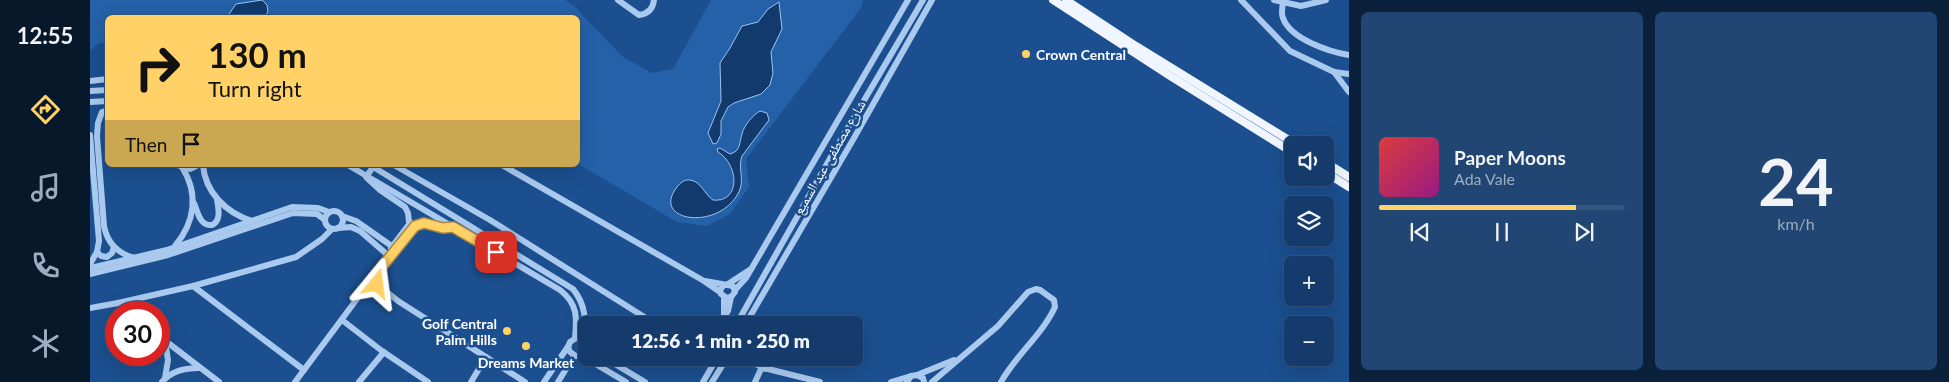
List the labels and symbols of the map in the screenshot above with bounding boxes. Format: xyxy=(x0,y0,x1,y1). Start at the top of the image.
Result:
place label: Crown Central xyxy=(1036,46,1126,63)
marker: Crown Central xyxy=(1020,48,1032,60)
street label: شارع مصطفى عبد السميع xyxy=(789,97,870,218)
pin xyxy=(475,231,517,273)
position arrow xyxy=(350,257,402,309)
speed limit sign: 30 xyxy=(105,301,170,366)
place label: Golf Central Palm Hills xyxy=(422,315,497,348)
marker: Golf Central Palm Hills xyxy=(501,325,513,337)
marker: Dreams Market xyxy=(520,340,532,352)
place label: Dreams Market xyxy=(478,354,575,371)

